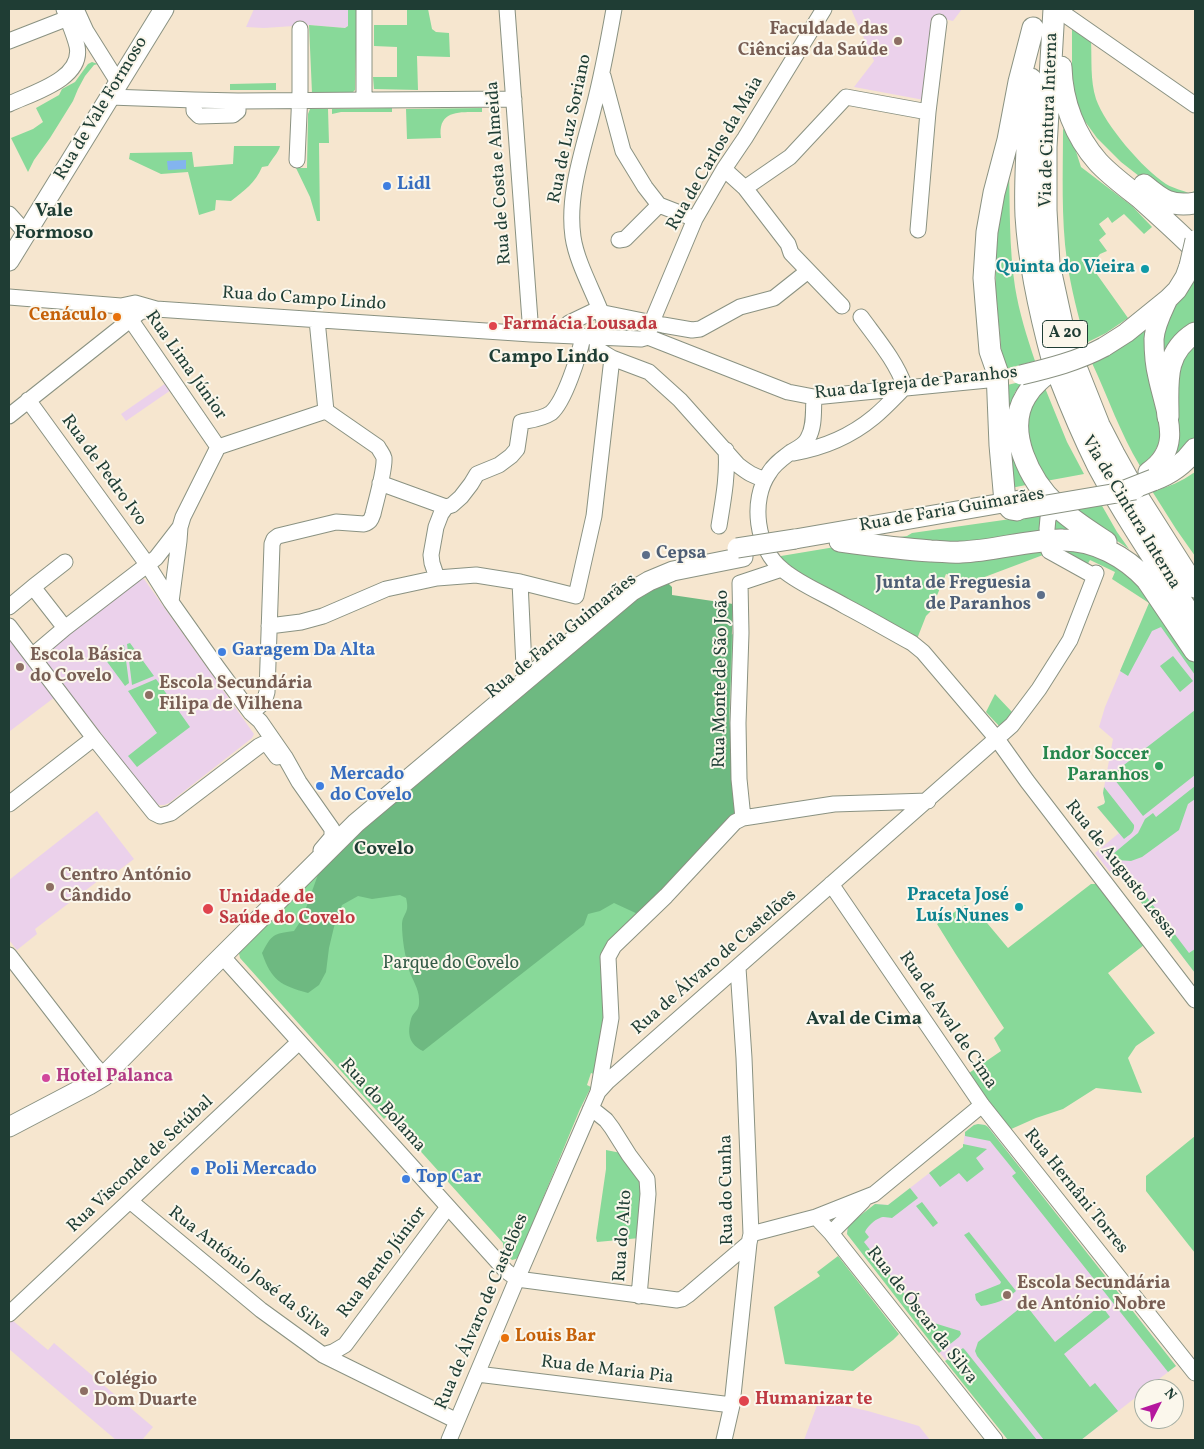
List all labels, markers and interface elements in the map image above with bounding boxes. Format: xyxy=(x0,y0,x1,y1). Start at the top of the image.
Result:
place label: Faculdade das Ciências da Saúde xyxy=(738,20,888,62)
street label: Via de Cintura Interna xyxy=(1036,32,1064,208)
street label: Rua de Vale Formoso xyxy=(51,33,153,185)
marker: Faculdade das Ciências da Saúde xyxy=(892,35,904,47)
street label: Rua de Luz Soriano xyxy=(545,52,597,206)
street label: Rua de Carlos da Maia xyxy=(663,73,769,235)
street label: Rua de Costa e Almeida xyxy=(483,80,517,266)
place label: Lidl xyxy=(397,175,431,197)
marker: Lidl xyxy=(381,180,393,192)
district label: Vale Formoso xyxy=(15,202,93,246)
place label: Quinta do Vieira xyxy=(996,258,1135,280)
marker: Quinta do Vieira xyxy=(1139,263,1151,275)
street label: Rua do Campo Lindo xyxy=(221,283,387,317)
place label: Cenáculo xyxy=(29,306,107,328)
street label: Rua Lima Júnior xyxy=(139,307,231,425)
marker: Cenáculo xyxy=(111,311,123,323)
place label: Farmácia Lousada xyxy=(503,315,657,337)
marker: Farmácia Lousada xyxy=(487,320,499,332)
road number: A 20 xyxy=(1042,320,1088,348)
district label: Campo Lindo xyxy=(489,348,609,370)
street label: Rua da Igreja de Paranhos xyxy=(813,363,1019,405)
street label: Rua de Pedro Ivo xyxy=(55,411,151,531)
street label: Via de Cintura Interna xyxy=(1076,432,1184,594)
street label: Rua de Faria Guimarães xyxy=(858,484,1046,538)
place label: Cepsa xyxy=(656,544,706,566)
marker: Cepsa xyxy=(640,549,652,561)
street label: Rua de Faria Guimarães xyxy=(482,570,642,704)
place label: Junta de Freguesia de Paranhos xyxy=(876,574,1031,616)
marker: Junta de Freguesia de Paranhos xyxy=(1035,589,1047,601)
street label: Rua Monte de São João xyxy=(710,590,734,768)
place label: Garagem Da Alta xyxy=(232,641,375,663)
place label: Escola Básica do Covelo xyxy=(30,646,142,689)
marker: Garagem Da Alta xyxy=(216,646,228,658)
marker: Escola Básica do Covelo xyxy=(14,661,26,673)
place label: Escola Secundária Filipa de Vilhena xyxy=(159,674,312,716)
marker: Escola Secundária Filipa de Vilhena xyxy=(143,689,155,701)
place label: Indor Soccer Paranhos xyxy=(1042,745,1149,788)
marker: Indor Soccer Paranhos xyxy=(1153,760,1165,772)
place label: Mercado do Covelo xyxy=(330,765,412,808)
marker: Mercado do Covelo xyxy=(314,780,326,792)
street label: Rua de Augusto Lessa xyxy=(1059,797,1181,943)
district label: Covelo xyxy=(354,840,414,862)
place label: Centro António Cândido xyxy=(60,866,191,909)
marker: Centro António Cândido xyxy=(44,881,56,893)
street label: Rua de Álvaro de Castelões xyxy=(628,886,802,1040)
place label: Praceta José Luís Nunes xyxy=(907,886,1009,929)
place label: Unidade de Saúde do Covelo xyxy=(219,888,355,931)
marker: Praceta José Luís Nunes xyxy=(1013,901,1025,913)
marker: Unidade de Saúde do Covelo xyxy=(201,902,215,916)
street label: Rua de Aval de Cima xyxy=(893,948,1001,1094)
park label: Parque do Covelo xyxy=(383,954,519,976)
district label: Aval de Cima xyxy=(806,1010,922,1032)
street label: Rua do Bolama xyxy=(334,1055,430,1157)
place label: Hotel Palanca xyxy=(56,1067,173,1089)
marker: Hotel Palanca xyxy=(40,1072,52,1084)
street label: Rua Visconde de Setúbal xyxy=(64,1092,218,1238)
street label: Rua Hernâni Torres xyxy=(1018,1125,1132,1259)
street label: Rua do Cunha xyxy=(716,1134,740,1246)
place label: Poli Mercado xyxy=(205,1160,317,1182)
marker: Poli Mercado xyxy=(189,1165,201,1177)
place label: Top Car xyxy=(416,1168,481,1190)
marker: Top Car xyxy=(400,1173,412,1185)
street label: Rua do Alto xyxy=(610,1189,638,1283)
street label: Rua António José da Silva xyxy=(163,1203,335,1343)
street label: Rua Bento Júnior xyxy=(334,1203,432,1323)
street label: Rua de Álvaro de Castelões xyxy=(432,1211,534,1413)
street label: Rua de Óscar da Silva xyxy=(861,1243,981,1389)
place label: Escola Secundária de António Nobre xyxy=(1017,1274,1170,1316)
marker: Escola Secundária de António Nobre xyxy=(1001,1289,1013,1301)
place label: Louis Bar xyxy=(515,1327,596,1349)
marker: Louis Bar xyxy=(499,1332,511,1344)
street label: Rua de Maria Pia xyxy=(539,1352,675,1390)
place label: Colégio Dom Duarte xyxy=(94,1370,197,1412)
north arrow xyxy=(1134,1379,1184,1429)
text: N xyxy=(1159,1384,1180,1405)
marker: Colégio Dom Duarte xyxy=(78,1385,90,1397)
place label: Humanizar te xyxy=(755,1390,872,1412)
marker: Humanizar te xyxy=(737,1394,751,1408)

